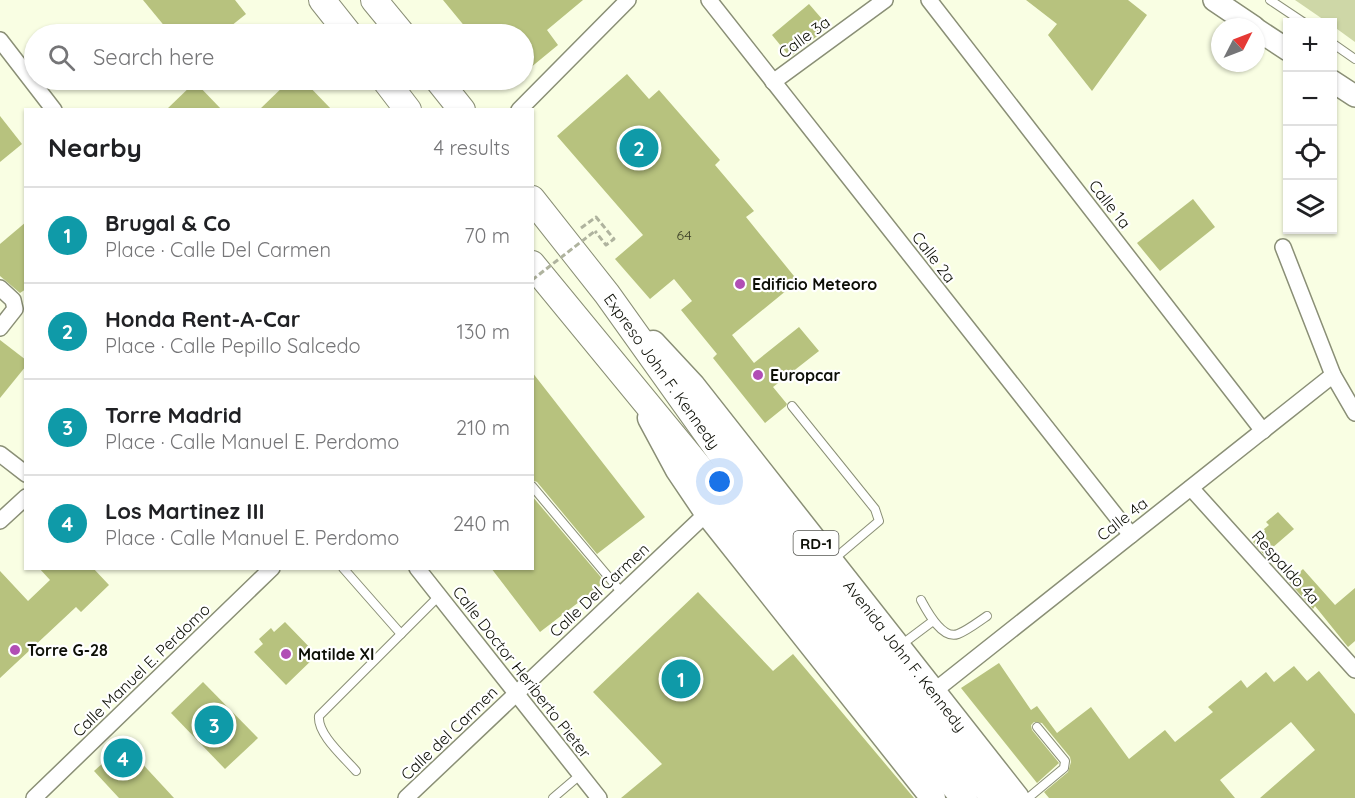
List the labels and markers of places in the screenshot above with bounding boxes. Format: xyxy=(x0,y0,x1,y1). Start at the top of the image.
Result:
pin: 2 xyxy=(620,126,658,170)
place label: Edificio Meteoro xyxy=(752,274,877,294)
marker: Edificio Meteoro xyxy=(733,277,747,291)
place label: Europcar xyxy=(770,365,840,385)
marker: Europcar xyxy=(751,368,765,382)
place label: Torre G-28 xyxy=(27,640,108,660)
marker: Torre G-28 xyxy=(8,643,22,657)
place label: Matilde XI xyxy=(298,644,374,664)
marker: Matilde XI xyxy=(279,647,293,661)
pin: 1 xyxy=(662,656,700,702)
pin: 3 xyxy=(194,702,234,748)
pin: 4 xyxy=(104,736,142,780)

